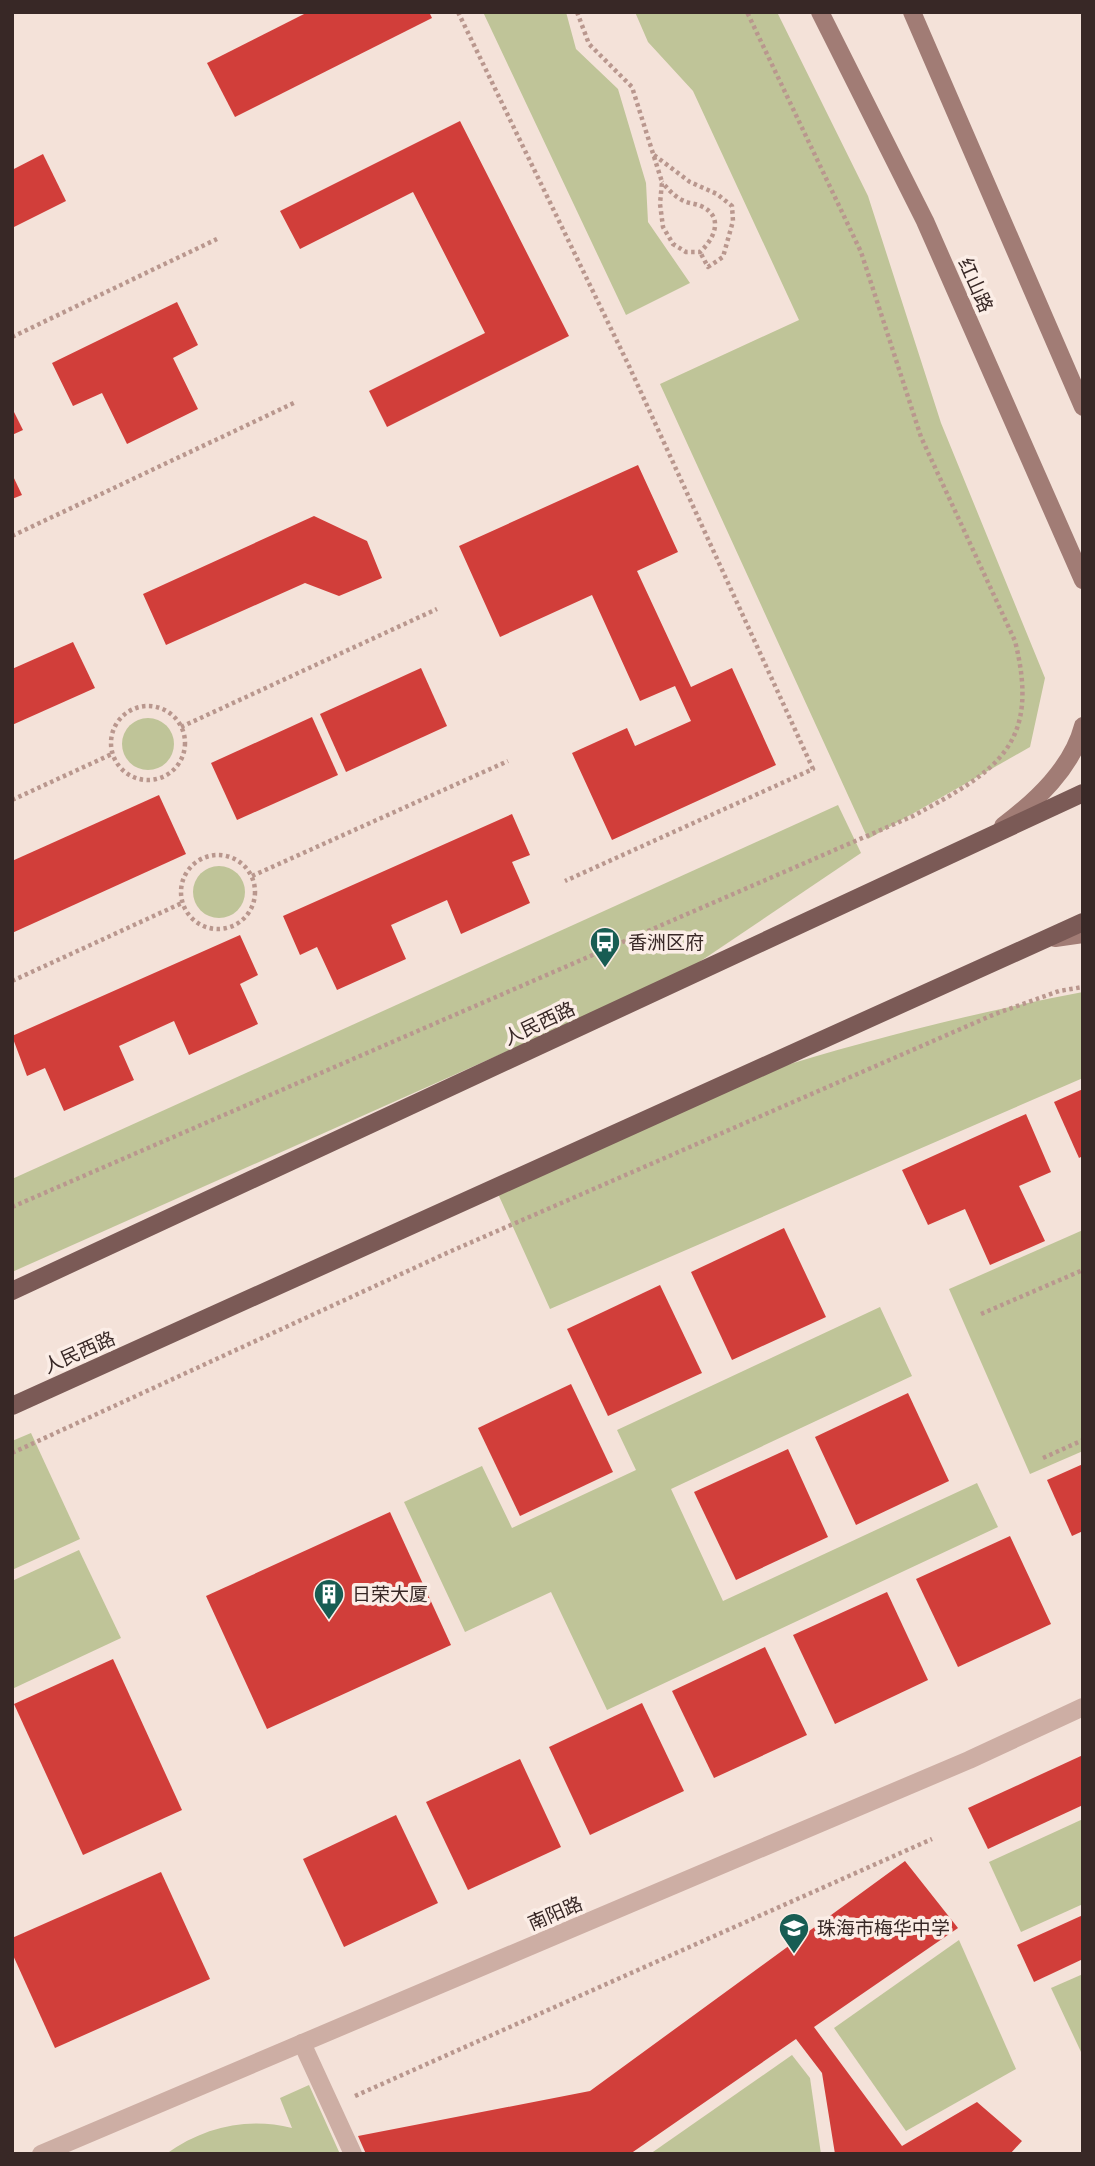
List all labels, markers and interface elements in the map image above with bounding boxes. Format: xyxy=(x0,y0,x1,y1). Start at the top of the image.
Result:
street label: 红山路 xyxy=(953,254,999,316)
bus stop icon: 香洲区府 xyxy=(588,925,622,969)
place label: 香洲区府 xyxy=(628,930,704,954)
street label: 人民西路 xyxy=(499,996,579,1050)
street label: 人民西路 xyxy=(39,1326,119,1378)
building icon: 日荣大厦 xyxy=(312,1577,346,1621)
place label: 日荣大厦 xyxy=(352,1582,428,1606)
street label: 南阳路 xyxy=(524,1891,586,1935)
school or university icon: 珠海市梅华中学 xyxy=(777,1911,811,1955)
place label: 珠海市梅华中学 xyxy=(817,1916,950,1940)

